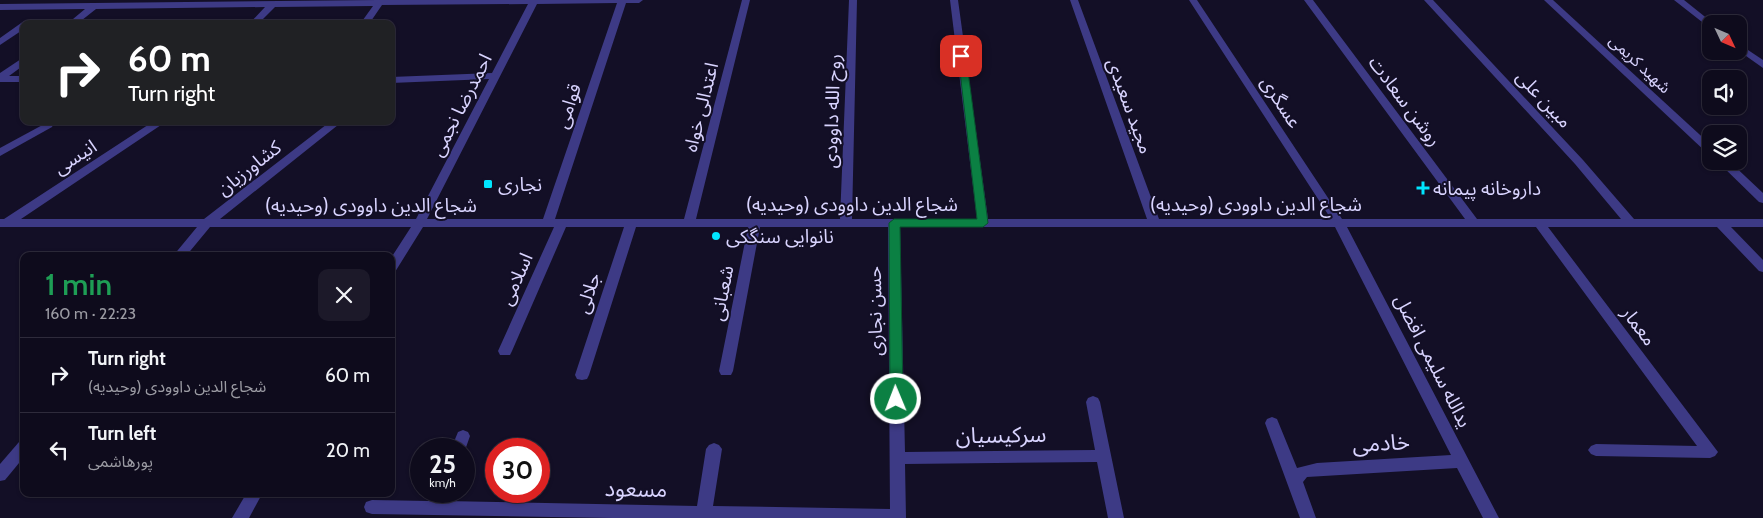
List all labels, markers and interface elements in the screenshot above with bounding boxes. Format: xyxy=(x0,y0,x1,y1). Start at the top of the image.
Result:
north arrow xyxy=(1702,15,1748,60)
map controls xyxy=(1702,15,1747,170)
street label: شهید کریمی xyxy=(1605,31,1675,97)
pin xyxy=(940,35,982,77)
text: 60 m xyxy=(128,37,211,80)
icon: right xyxy=(45,40,110,105)
icon: arrive xyxy=(947,42,975,70)
street label: احمدرضا نجمی xyxy=(425,50,497,160)
street label: روشن سعادت xyxy=(1364,51,1446,151)
street label: روح الله داوودی xyxy=(819,53,847,169)
street label: مجید سعیدی xyxy=(1102,55,1158,157)
street label: اعتدالی خواه xyxy=(679,60,723,154)
street label: مبین علی xyxy=(1511,65,1577,133)
button: sound xyxy=(1702,70,1747,115)
street label: عسگری xyxy=(1256,72,1306,132)
text: Turn right xyxy=(128,80,215,107)
street label: قوامی xyxy=(550,81,586,131)
button: layers xyxy=(1702,125,1747,170)
street label: انیسی xyxy=(49,135,101,179)
street label: کشاورزیان xyxy=(212,135,287,200)
place label: نجاری xyxy=(498,173,542,196)
place label: داروخانه پیمانه xyxy=(1433,177,1541,201)
marker: نجاری xyxy=(482,178,494,190)
marker: داروخانه پیمانه xyxy=(1417,182,1429,194)
street label: شجاع الدین داوودی (وحیدیه) xyxy=(746,193,958,218)
street label: شجاع الدین داوودی (وحیدیه) xyxy=(1150,193,1362,218)
street label: شجاع الدین داوودی (وحیدیه) xyxy=(265,194,477,219)
place label: نانوایی سنگکی xyxy=(726,225,834,248)
marker: نانوایی سنگکی xyxy=(710,230,722,242)
street label: اسلامی xyxy=(494,249,538,309)
street label: شعبانی xyxy=(705,263,739,323)
text: 1 min xyxy=(45,266,112,303)
street label: حسن نجاری xyxy=(863,266,887,356)
button: close xyxy=(318,269,370,321)
street label: جلالی xyxy=(571,270,605,316)
street label: یدالله سلیمی افضل xyxy=(1390,291,1476,431)
street label: معمار xyxy=(1616,301,1661,350)
text: 160 m · 22:23 xyxy=(45,304,136,323)
text: Turn right xyxy=(88,347,166,370)
icon: right xyxy=(45,361,73,389)
text: 60 m xyxy=(325,364,370,387)
position arrow xyxy=(869,372,921,424)
text: شجاع الدین داوودی (وحیدیه) xyxy=(88,377,266,396)
street label: سرکیسیان xyxy=(955,421,1047,449)
text: Turn left xyxy=(88,422,156,445)
street label: خادمی xyxy=(1352,428,1411,458)
icon: left xyxy=(45,436,73,464)
speed limit sign: 30 xyxy=(485,438,550,503)
text: 20 m xyxy=(326,439,370,462)
text: 25 xyxy=(429,449,456,479)
text: پورهاشمی xyxy=(88,452,153,471)
text: km/h xyxy=(429,475,456,490)
street label: مسعود xyxy=(604,475,668,503)

